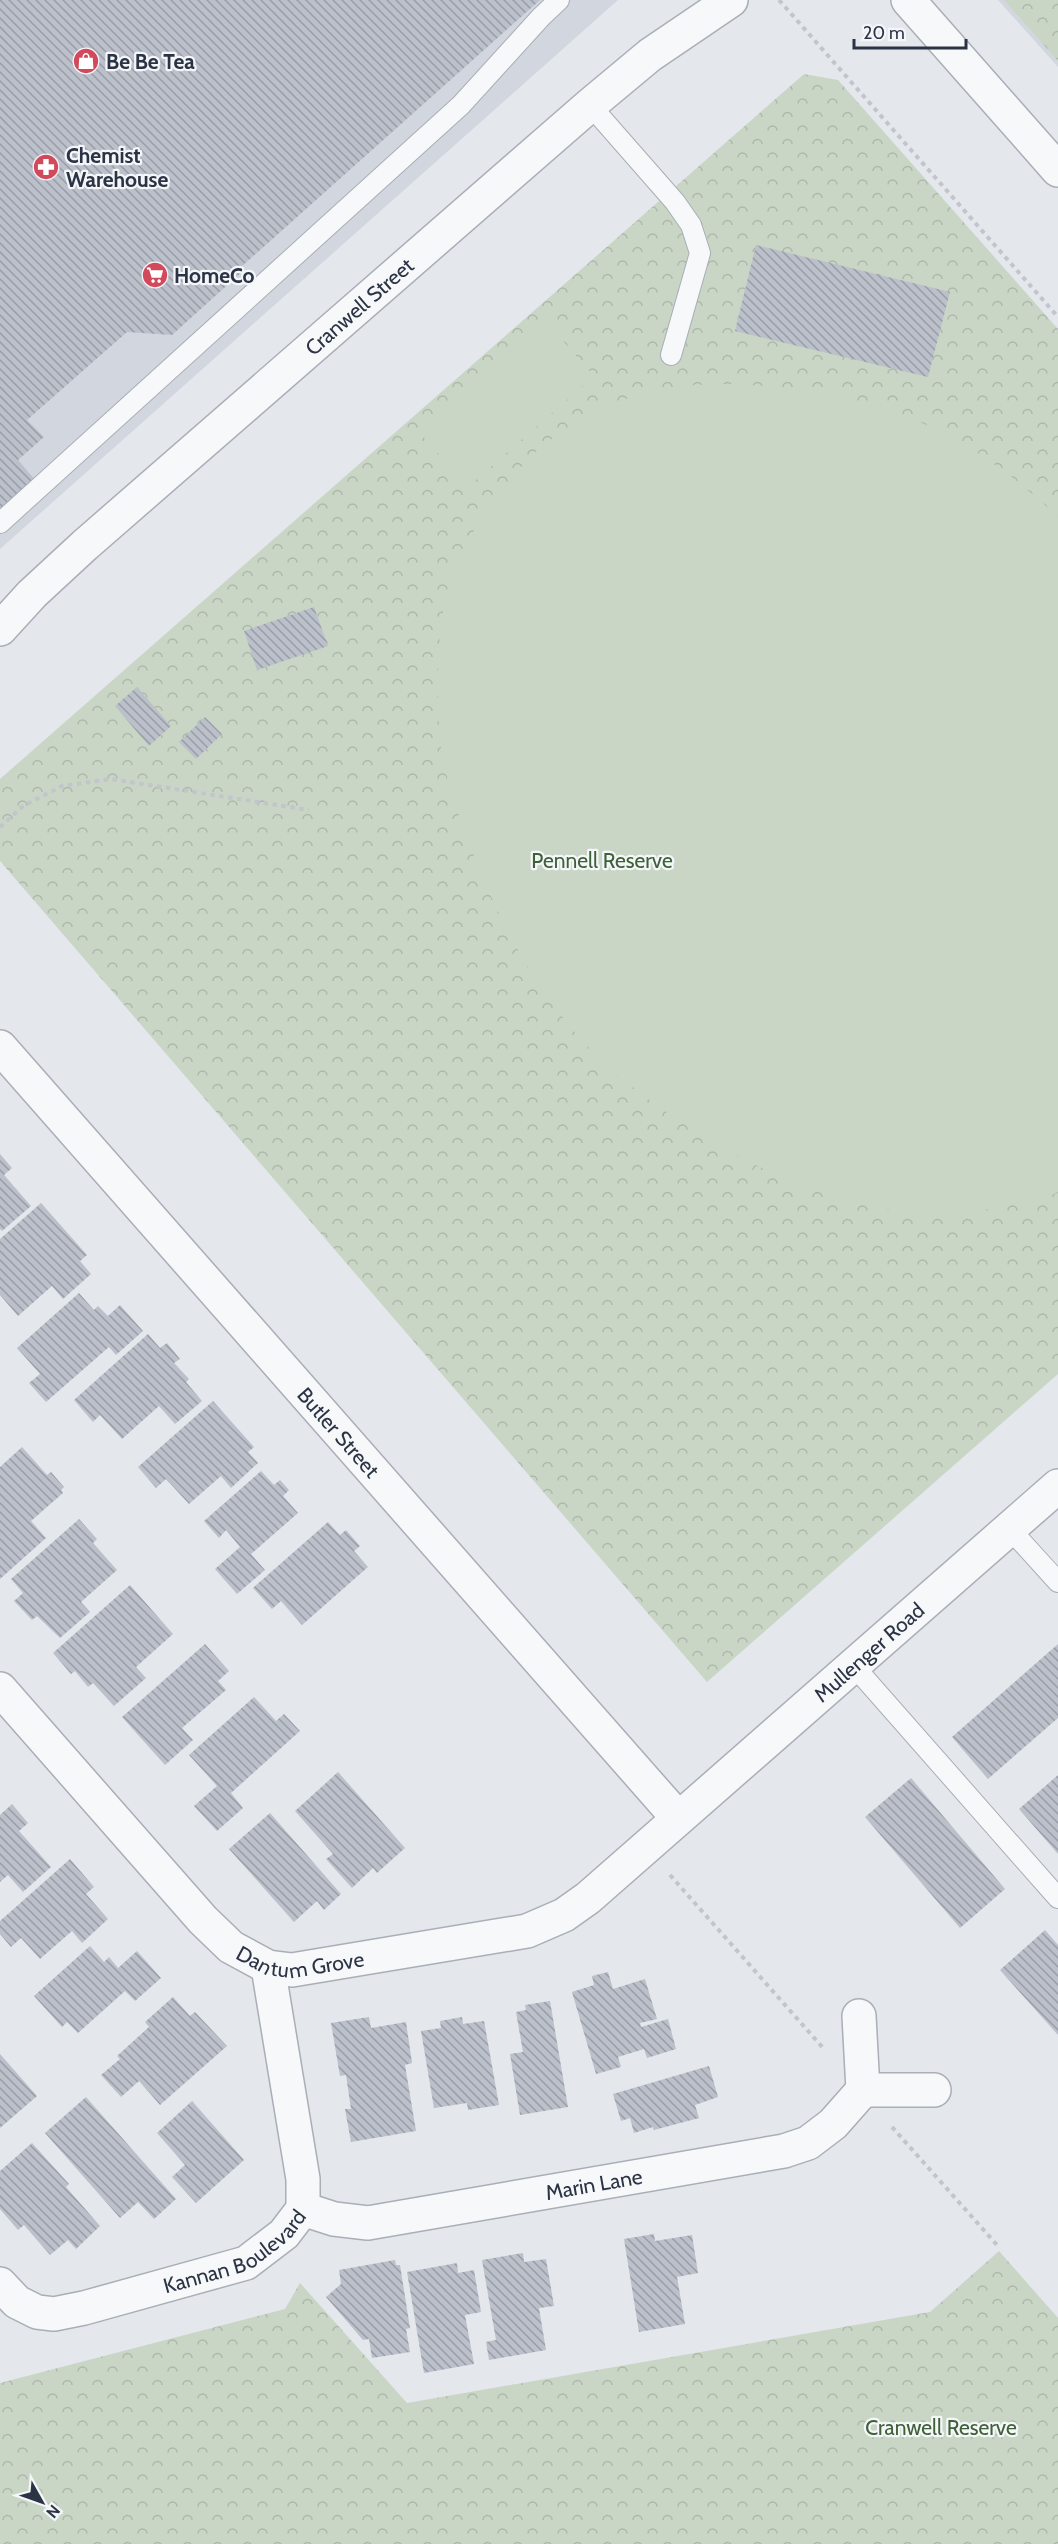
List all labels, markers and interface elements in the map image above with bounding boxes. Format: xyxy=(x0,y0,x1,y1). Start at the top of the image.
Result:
scale bar xyxy=(854,12,966,50)
text: 20 m xyxy=(863,22,905,44)
shop icon: Be Be Tea xyxy=(71,46,101,76)
place label: Be Be Tea xyxy=(106,49,195,74)
place label: Chemist Warehouse xyxy=(66,143,168,192)
pharmacy icon: Chemist Warehouse xyxy=(31,152,61,182)
street label: Cranwell Street xyxy=(300,252,418,360)
supermarket icon: HomeCo xyxy=(140,260,170,290)
place label: HomeCo xyxy=(174,263,255,288)
park label: Pennell Reserve xyxy=(531,848,673,873)
street label: Butler Street xyxy=(293,1382,385,1482)
street label: Mullenger Road xyxy=(809,1597,929,1707)
street label: Dantum Grove xyxy=(232,1940,366,1983)
street label: Marin Lane xyxy=(544,2163,644,2205)
street label: Kannan Boulevard xyxy=(160,2204,311,2298)
park label: Cranwell Reserve xyxy=(865,2415,1017,2440)
north arrow xyxy=(12,2472,72,2532)
text: N xyxy=(42,2501,64,2522)

